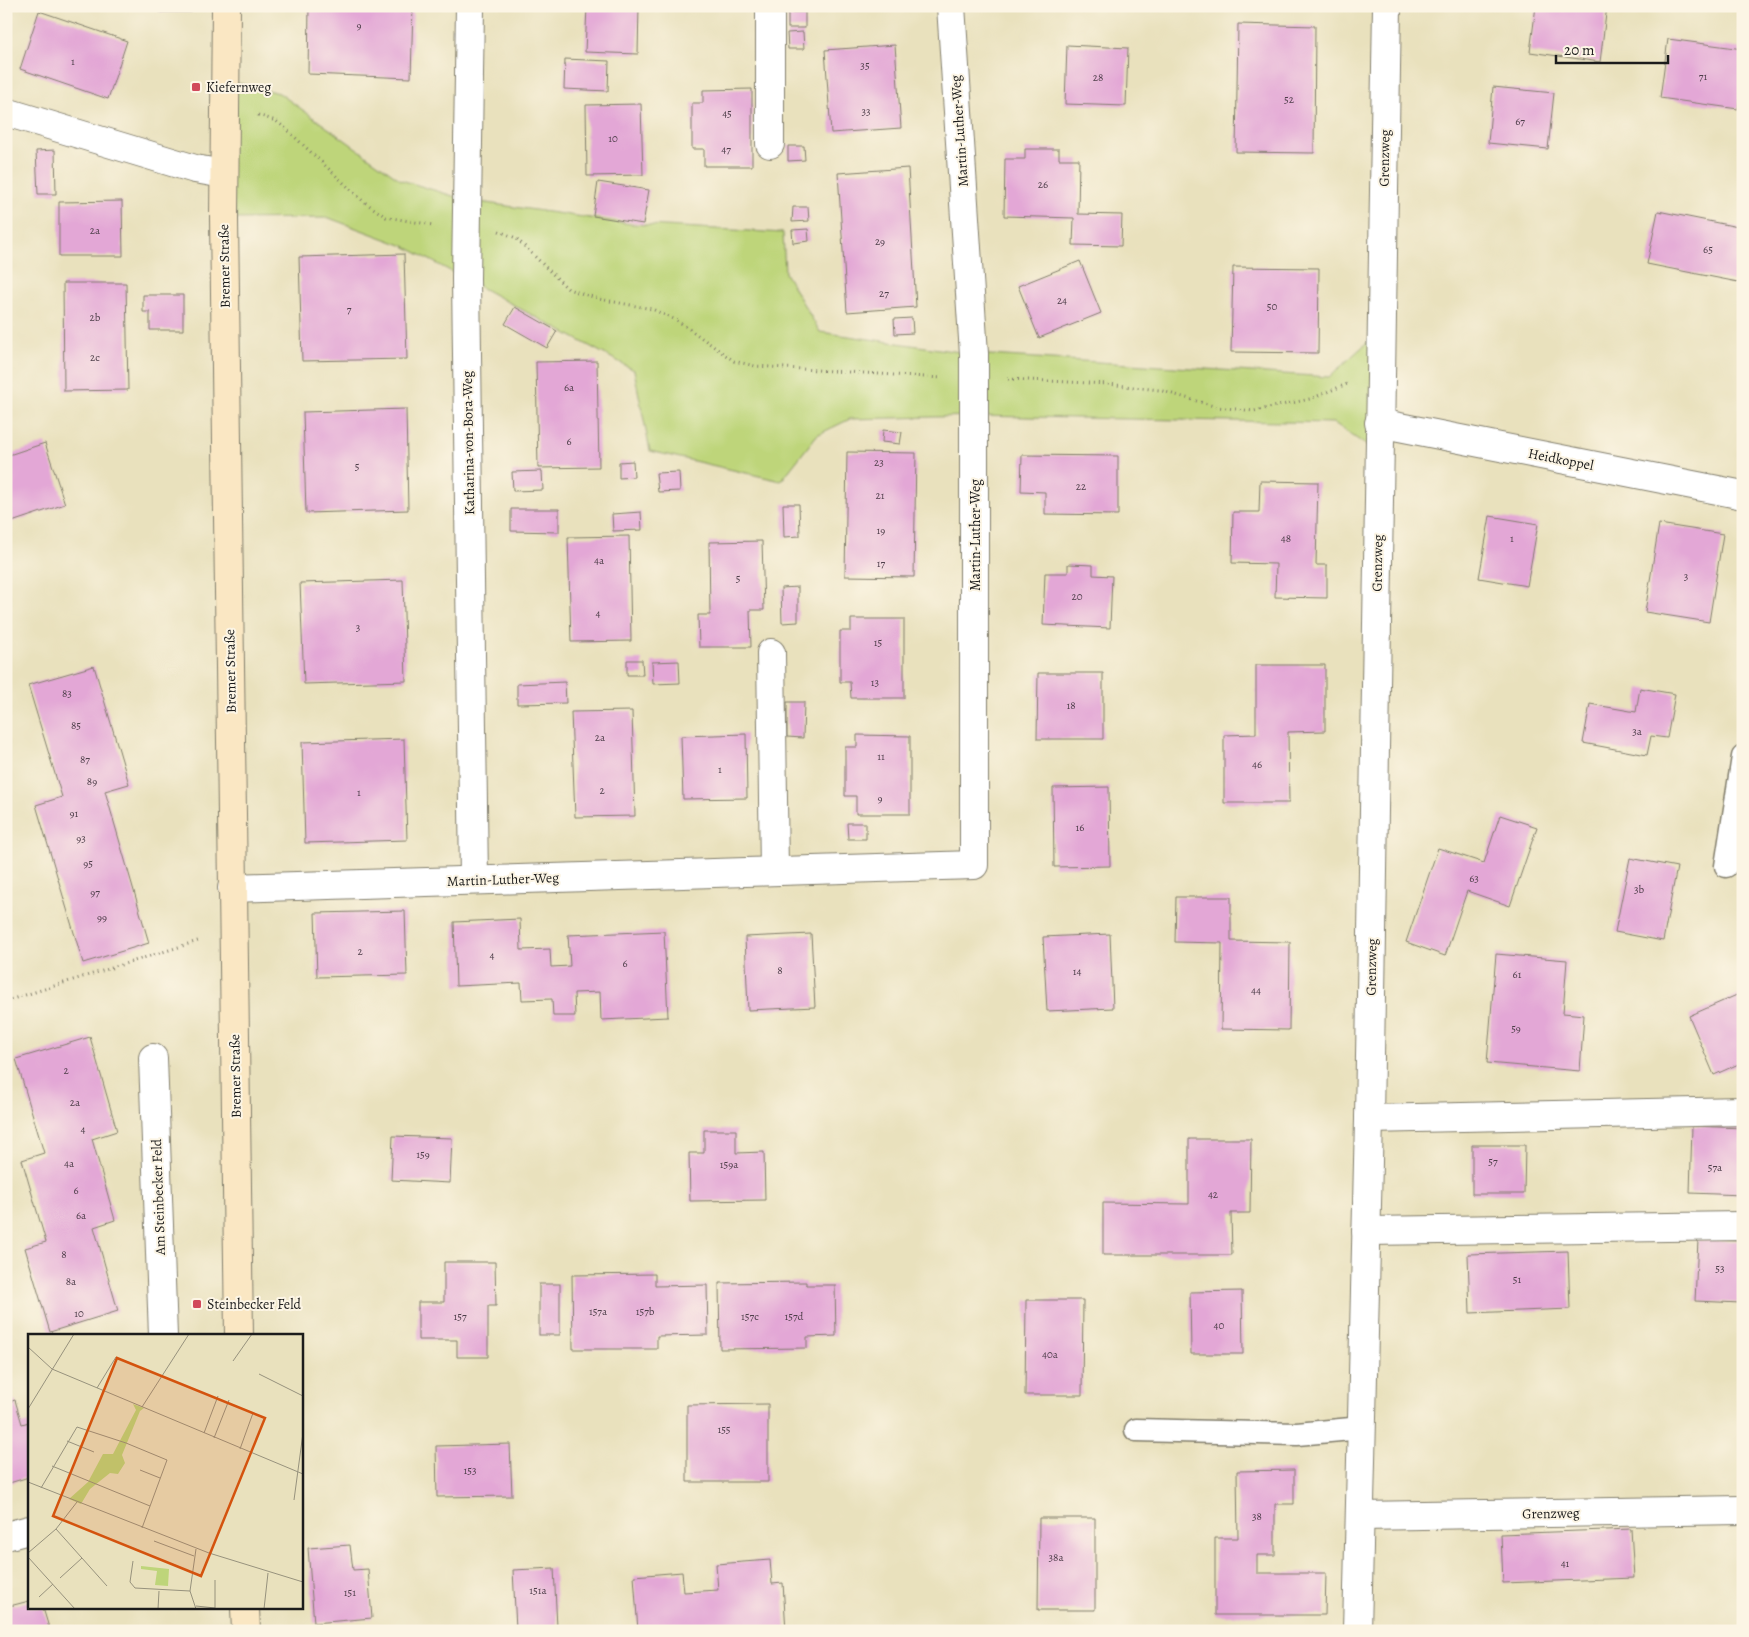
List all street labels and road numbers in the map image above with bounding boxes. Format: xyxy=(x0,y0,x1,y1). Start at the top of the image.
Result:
street label: Martin-Luther-Weg xyxy=(946,74,973,188)
street label: Grenzweg xyxy=(1374,129,1394,187)
street label: Bremer Straße xyxy=(214,224,235,308)
street label: Katharina-von-Bora-Weg xyxy=(458,371,479,515)
street label: Heidkoppel xyxy=(1527,444,1596,475)
street label: Martin-Luther-Weg xyxy=(966,479,985,591)
street label: Grenzweg xyxy=(1367,534,1387,592)
street label: Bremer Straße xyxy=(220,629,241,713)
street label: Martin-Luther-Weg xyxy=(447,868,559,891)
street label: Grenzweg xyxy=(1361,938,1381,996)
street label: Bremer Straße xyxy=(225,1034,246,1118)
street label: Am Steinbecker Feld xyxy=(147,1138,170,1256)
street label: Grenzweg xyxy=(1522,1503,1580,1523)

